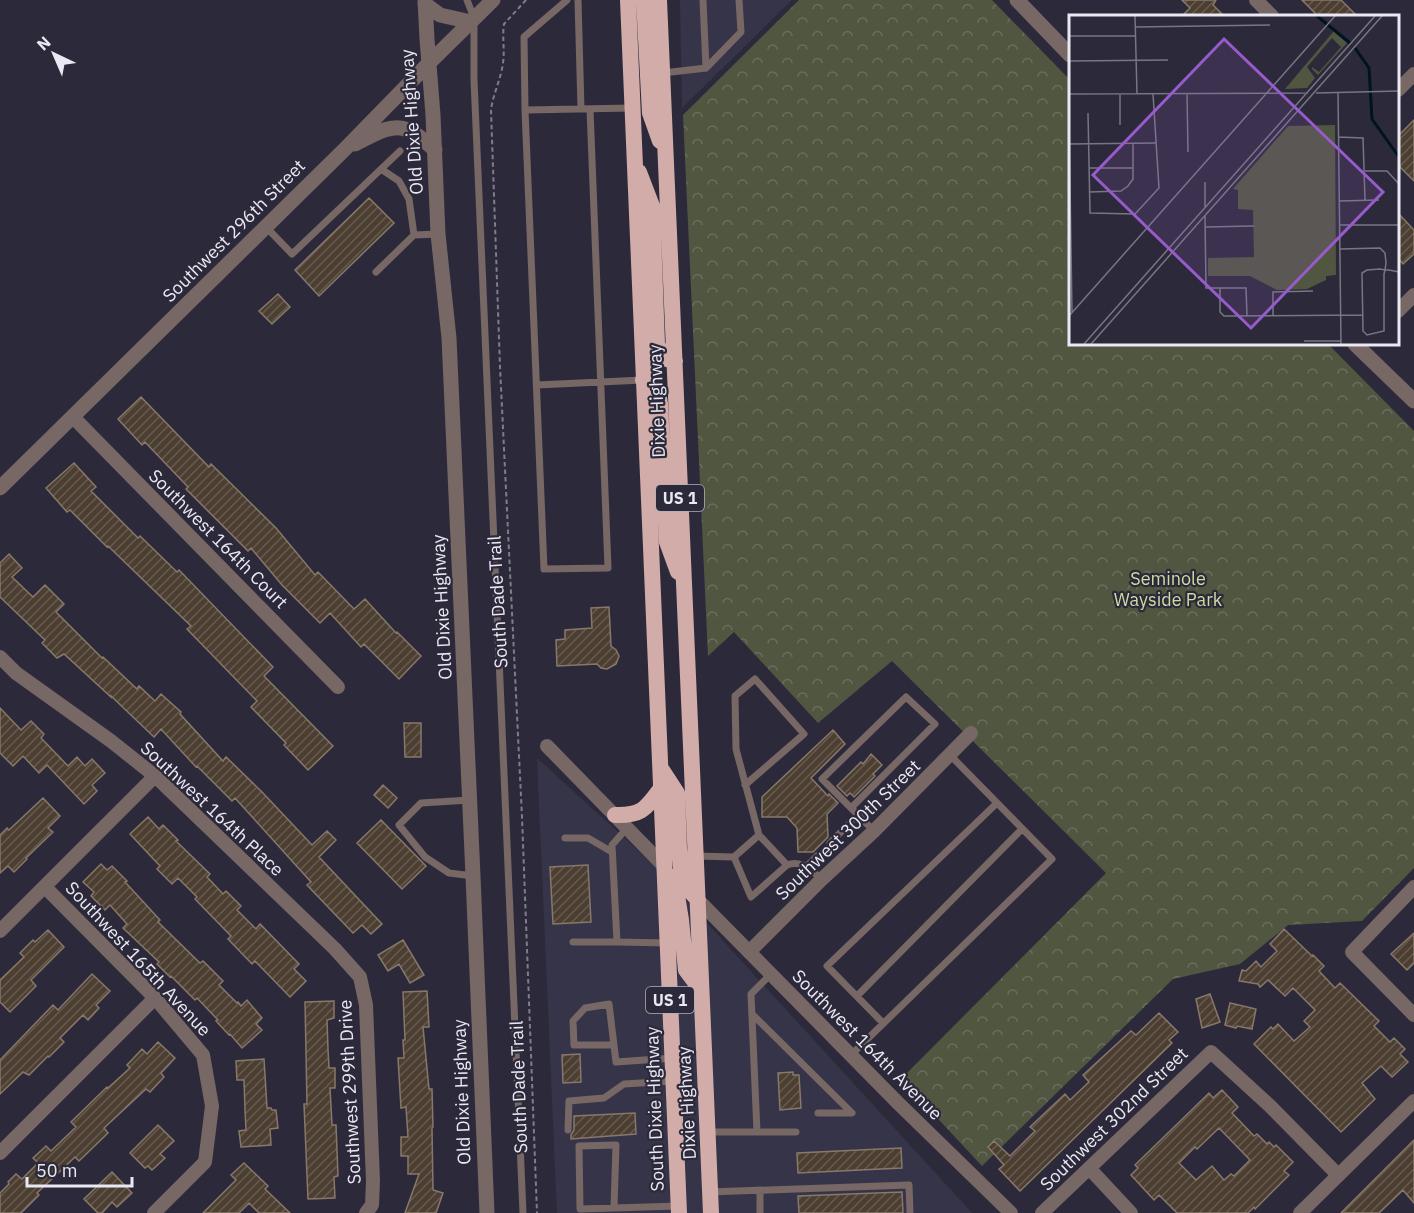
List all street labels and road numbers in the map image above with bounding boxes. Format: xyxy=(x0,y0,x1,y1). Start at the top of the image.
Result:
street label: Old Dixie Highway xyxy=(395,49,428,196)
street label: Southwest 296th Street xyxy=(157,154,310,307)
street label: Dixie Highway xyxy=(643,344,670,458)
street label: Southwest 164th Court xyxy=(144,464,293,613)
road number: US 1 xyxy=(656,485,704,511)
street label: Old Dixie Highway xyxy=(426,534,457,680)
street label: South Dade Trail xyxy=(483,535,512,669)
street label: Southwest 164th Place xyxy=(136,736,289,881)
street label: Southwest 300th Street xyxy=(770,754,925,905)
street label: Southwest 165th Avenue xyxy=(61,876,216,1041)
street label: Southwest 164th Avenue xyxy=(787,965,947,1125)
road number: US 1 xyxy=(646,987,694,1013)
street label: Southwest 299th Drive xyxy=(333,999,366,1185)
street label: Old Dixie Highway xyxy=(447,1019,476,1165)
street label: South Dade Trail xyxy=(505,1020,532,1154)
street label: South Dixie Highway xyxy=(640,1026,669,1192)
street label: Southwest 302nd Street xyxy=(1035,1042,1192,1195)
street label: Dixie Highway xyxy=(672,1046,701,1160)

